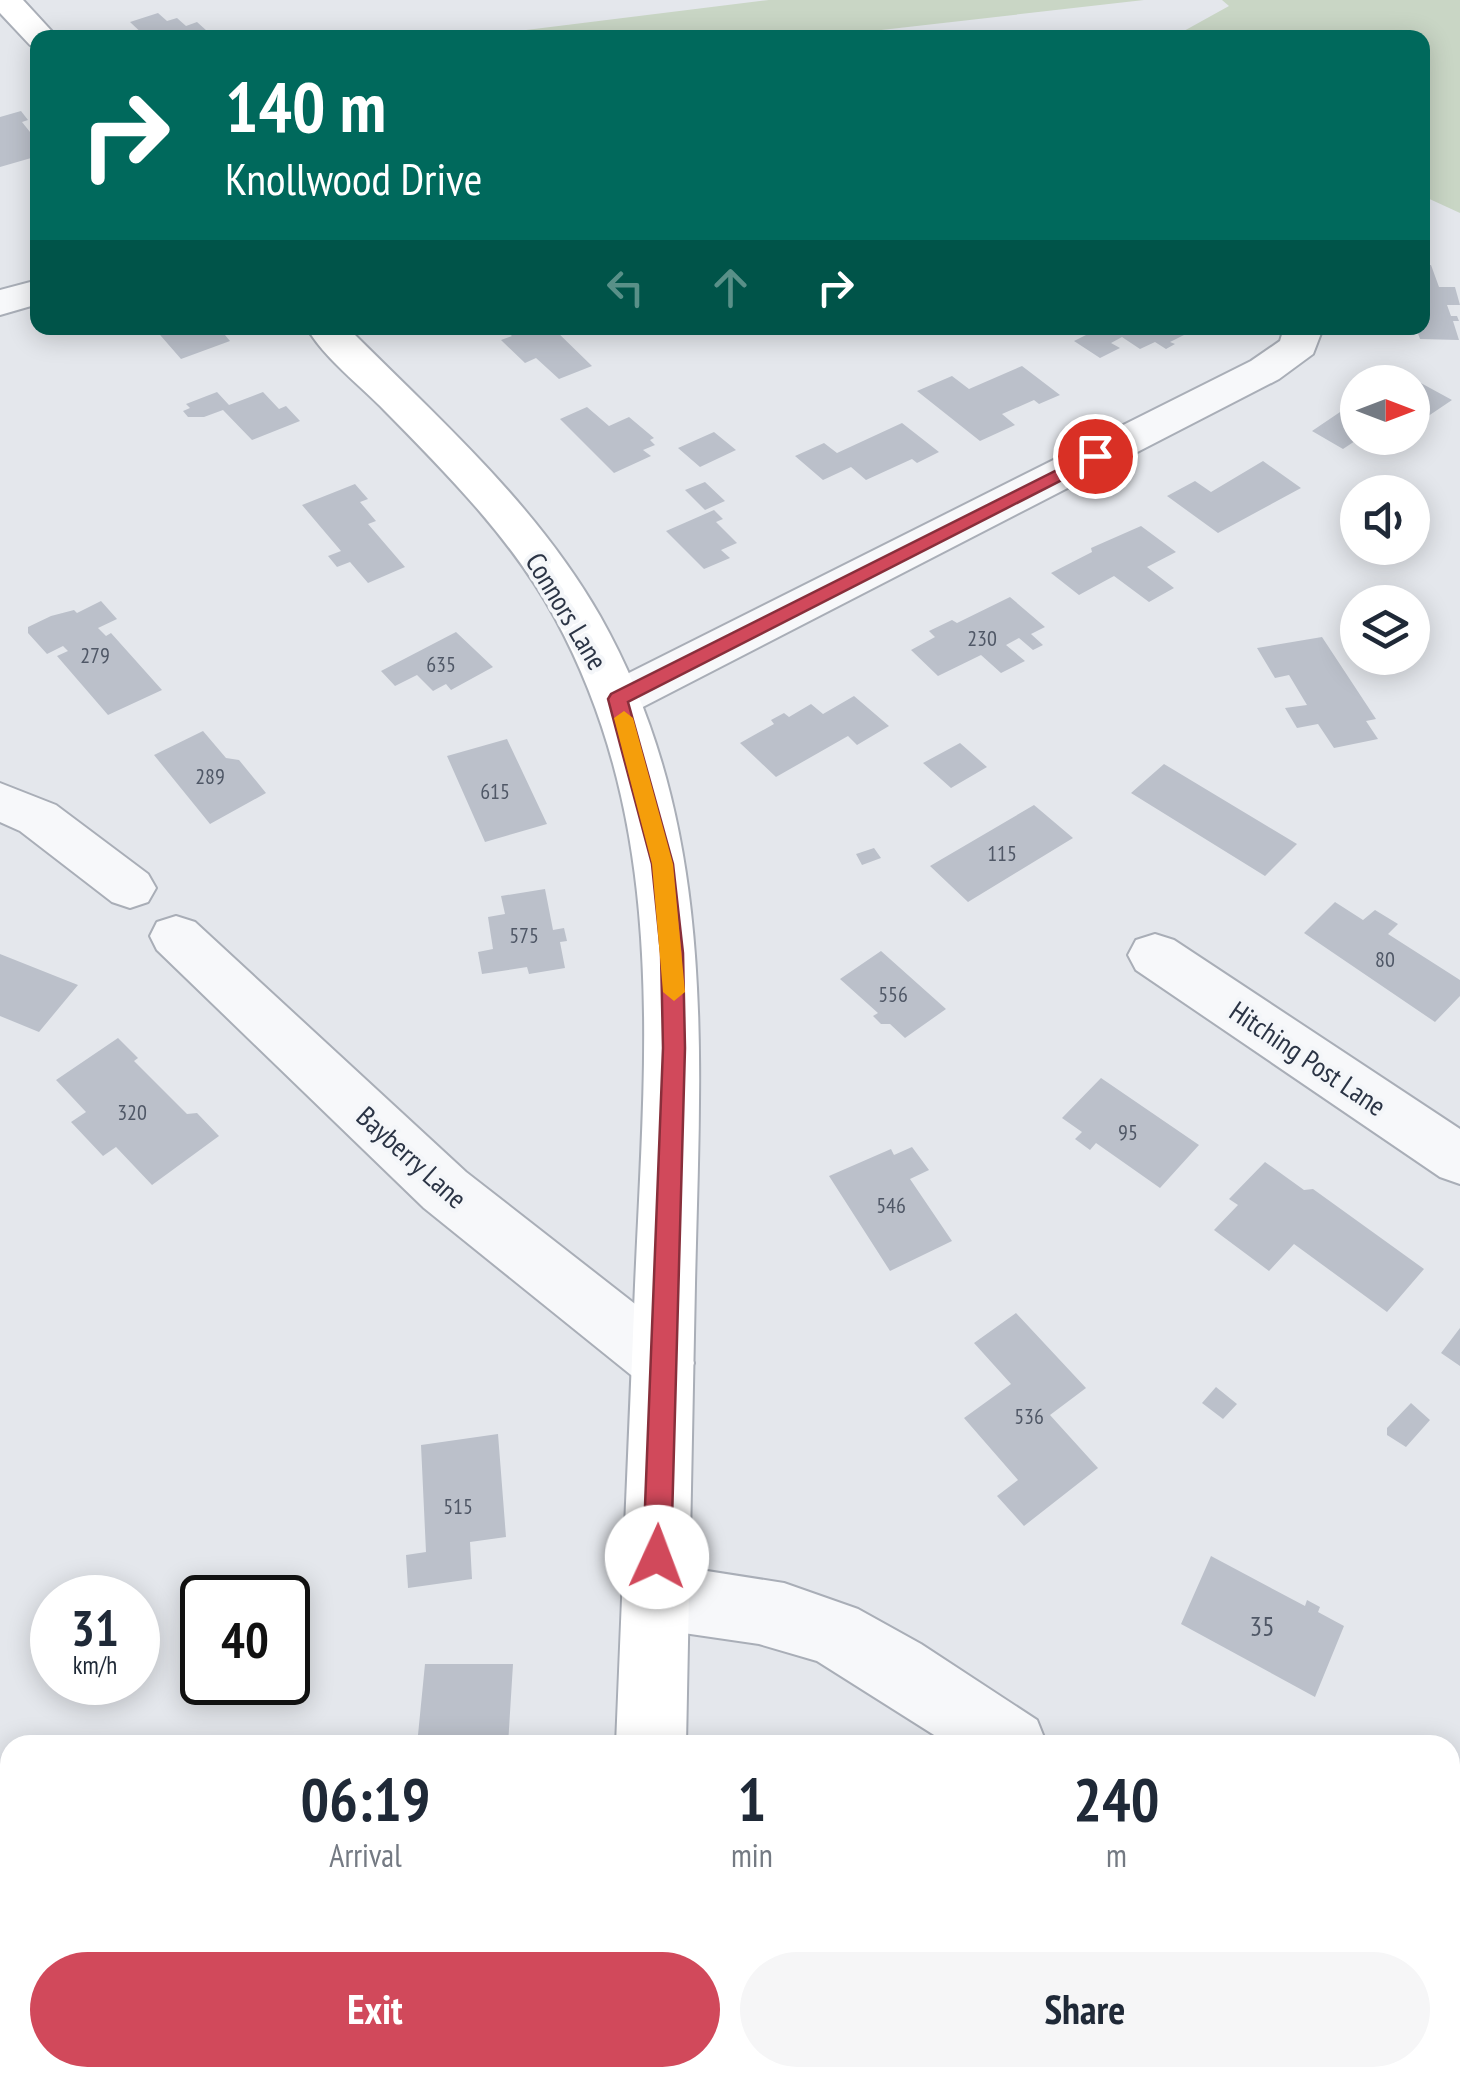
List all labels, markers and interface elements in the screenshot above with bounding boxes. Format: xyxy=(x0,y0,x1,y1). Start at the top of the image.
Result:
text: 140 m xyxy=(225,61,386,151)
icon: right xyxy=(60,70,190,200)
text: Knollwood Drive xyxy=(225,149,482,207)
icon: left xyxy=(598,260,653,315)
icon: ahead xyxy=(703,260,758,315)
icon: right xyxy=(808,260,863,315)
north arrow xyxy=(1340,365,1430,455)
map controls xyxy=(1340,365,1430,675)
pin xyxy=(1053,414,1138,499)
icon: arrive xyxy=(1068,429,1123,484)
button: sound xyxy=(1340,475,1430,565)
street label: Connors Lane xyxy=(518,546,616,676)
button: layers xyxy=(1340,585,1430,675)
house number: 230 xyxy=(967,624,997,652)
house number: 279 xyxy=(80,641,110,669)
house number: 635 xyxy=(426,650,456,678)
house number: 289 xyxy=(195,762,225,790)
house number: 615 xyxy=(480,777,510,805)
house number: 115 xyxy=(987,839,1017,867)
house number: 575 xyxy=(509,921,539,949)
house number: 80 xyxy=(1375,945,1395,973)
house number: 556 xyxy=(878,980,908,1008)
street label: Hitching Post Lane xyxy=(1223,992,1393,1124)
house number: 320 xyxy=(117,1098,147,1126)
street label: Bayberry Lane xyxy=(349,1098,475,1216)
house number: 95 xyxy=(1118,1118,1138,1146)
house number: 546 xyxy=(876,1191,906,1219)
house number: 536 xyxy=(1014,1402,1044,1430)
house number: 515 xyxy=(443,1492,473,1520)
position arrow xyxy=(605,1505,709,1609)
speed limit sign: 40 xyxy=(180,1575,310,1705)
text: 31 xyxy=(71,1595,119,1660)
house number: 35 xyxy=(1249,1607,1275,1644)
text: km/h xyxy=(73,1649,117,1681)
text: 06:19 xyxy=(301,1760,430,1838)
text: 1 xyxy=(738,1760,766,1838)
text: 240 xyxy=(1073,1760,1159,1838)
text: Arrival xyxy=(329,1834,402,1876)
text: min xyxy=(731,1834,773,1876)
text: m xyxy=(1106,1834,1127,1876)
button: Exit xyxy=(30,1952,720,2067)
button: Share xyxy=(740,1952,1430,2067)

